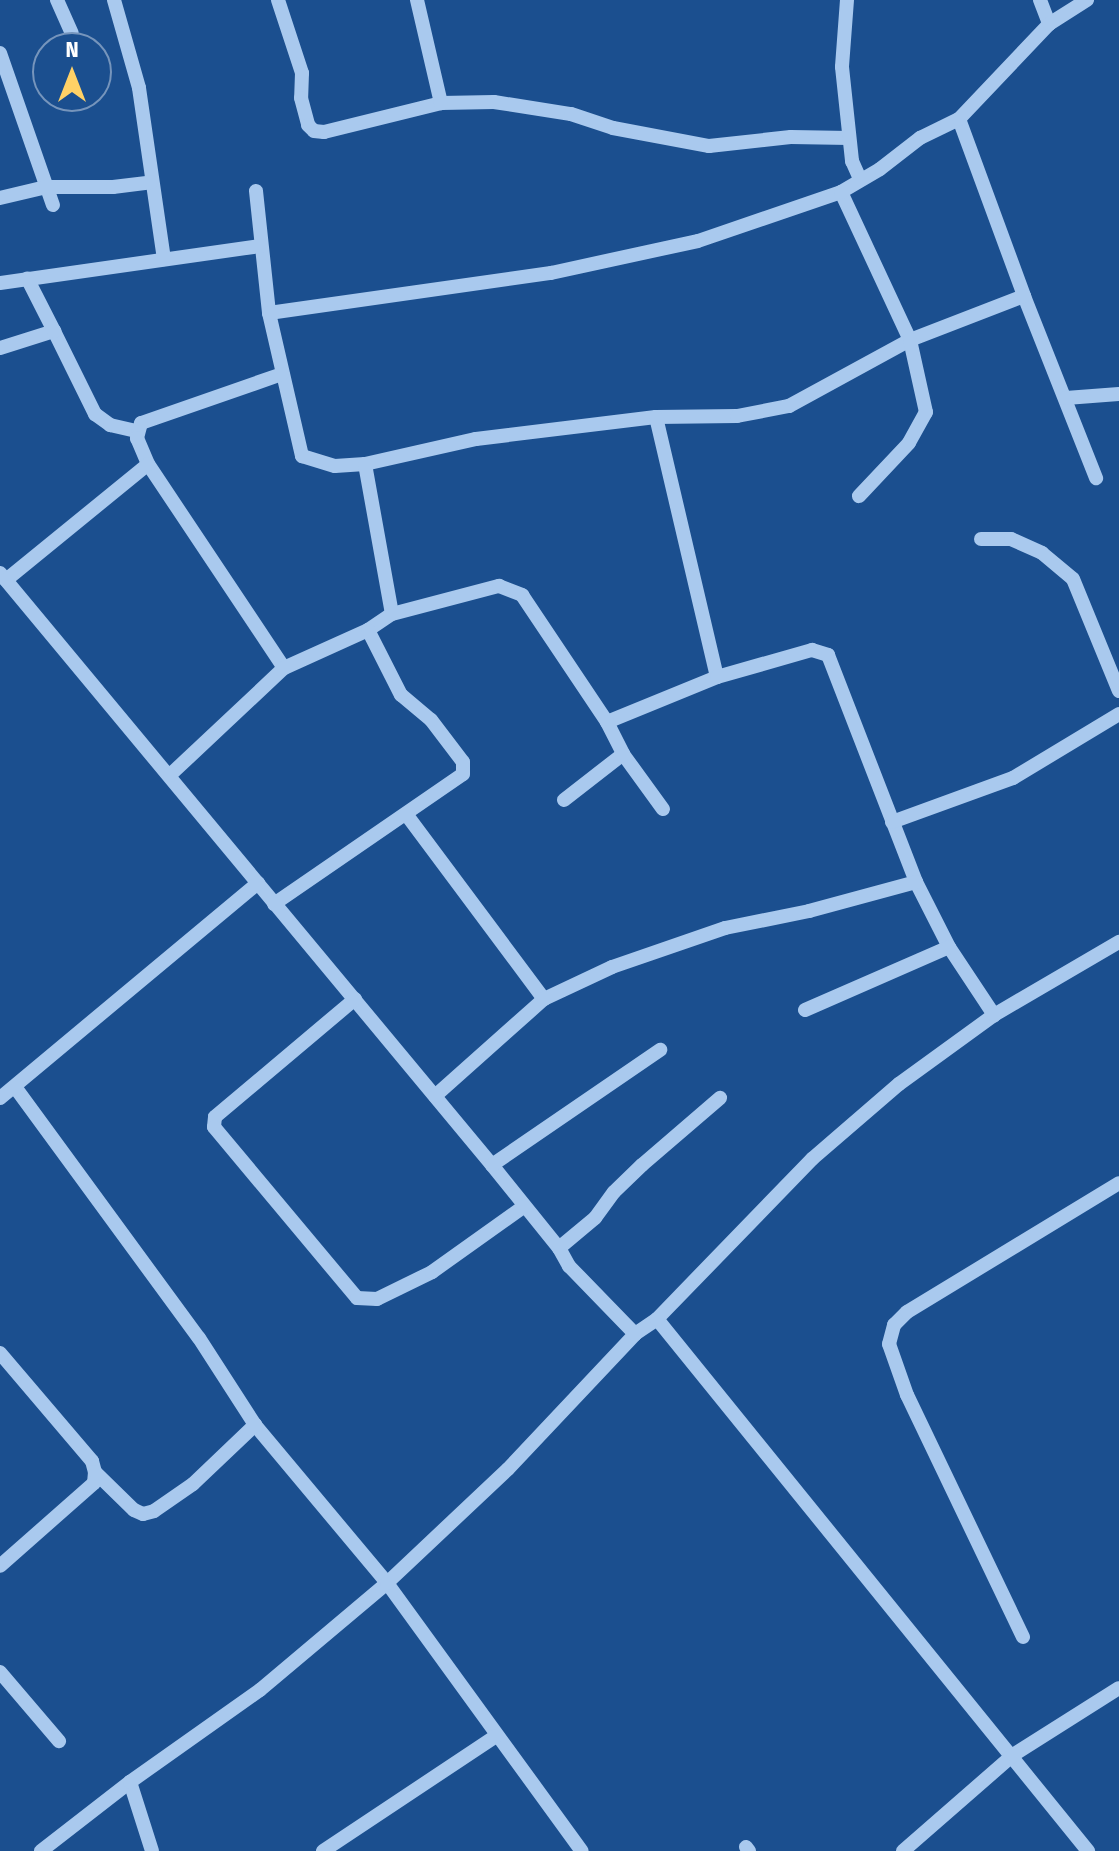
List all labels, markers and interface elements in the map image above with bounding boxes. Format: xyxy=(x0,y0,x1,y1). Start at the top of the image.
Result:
north arrow xyxy=(32,32,112,112)
text: N xyxy=(65,36,79,63)

